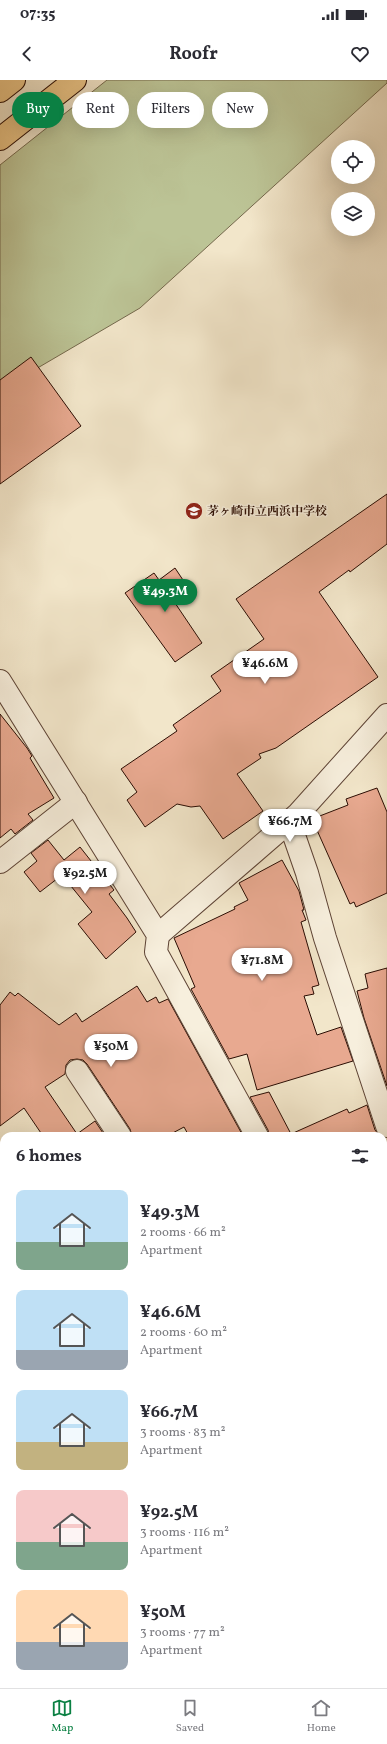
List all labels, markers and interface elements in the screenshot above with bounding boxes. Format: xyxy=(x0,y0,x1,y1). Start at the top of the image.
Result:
text: 07:35 xyxy=(20,4,56,25)
text: Roofr xyxy=(169,42,218,67)
icon: back xyxy=(16,43,38,65)
icon: heart xyxy=(349,43,371,65)
chip: Buy xyxy=(12,92,64,128)
chip: Rent xyxy=(72,92,129,128)
chip: Filters xyxy=(137,92,204,128)
chip: New xyxy=(212,92,268,128)
map controls xyxy=(331,140,375,236)
button: locate xyxy=(331,140,375,184)
button: layers xyxy=(331,192,375,236)
school or university icon: 茅ヶ崎市立西浜中学校 xyxy=(184,501,204,521)
place label: 茅ヶ崎市立西浜中学校 xyxy=(207,504,327,520)
pin: ¥49.3M xyxy=(132,579,198,613)
text: ¥49.3M xyxy=(142,583,188,601)
pin: ¥46.6M xyxy=(232,651,298,685)
text: ¥46.6M xyxy=(242,655,288,673)
pin: ¥66.7M xyxy=(257,809,323,843)
text: ¥66.7M xyxy=(268,813,312,831)
pin: ¥92.5M xyxy=(52,861,118,895)
text: ¥92.5M xyxy=(63,865,107,883)
pin: ¥71.8M xyxy=(229,948,295,982)
text: ¥71.8M xyxy=(241,952,284,970)
pin: ¥50M xyxy=(87,1034,135,1068)
text: ¥50M xyxy=(94,1038,128,1056)
text: 6 homes xyxy=(16,1145,82,1168)
icon: filters xyxy=(349,1145,371,1167)
text: ¥49.3M xyxy=(140,1201,200,1224)
icon: home xyxy=(48,1206,96,1254)
text: 2 rooms · 66 m² xyxy=(140,1224,226,1242)
text: Apartment xyxy=(140,1242,203,1260)
text: ¥46.6M xyxy=(140,1301,201,1324)
icon: home xyxy=(48,1306,96,1354)
text: 2 rooms · 60 m² xyxy=(140,1324,227,1342)
text: Apartment xyxy=(140,1342,203,1360)
text: ¥66.7M xyxy=(140,1401,198,1424)
icon: home xyxy=(48,1406,96,1454)
text: 3 rooms · 83 m² xyxy=(140,1424,226,1442)
text: Apartment xyxy=(140,1442,203,1460)
text: ¥92.5M xyxy=(140,1501,198,1524)
icon: home xyxy=(48,1506,96,1554)
text: 3 rooms · 116 m² xyxy=(140,1524,229,1542)
text: Apartment xyxy=(140,1542,203,1560)
text: ¥50M xyxy=(140,1601,186,1624)
icon: home xyxy=(48,1606,96,1654)
text: 3 rooms · 77 m² xyxy=(140,1624,225,1642)
text: Apartment xyxy=(140,1642,203,1660)
tab: Map xyxy=(51,1697,73,1736)
tab: Saved xyxy=(176,1697,204,1736)
tab: Home xyxy=(307,1697,336,1736)

